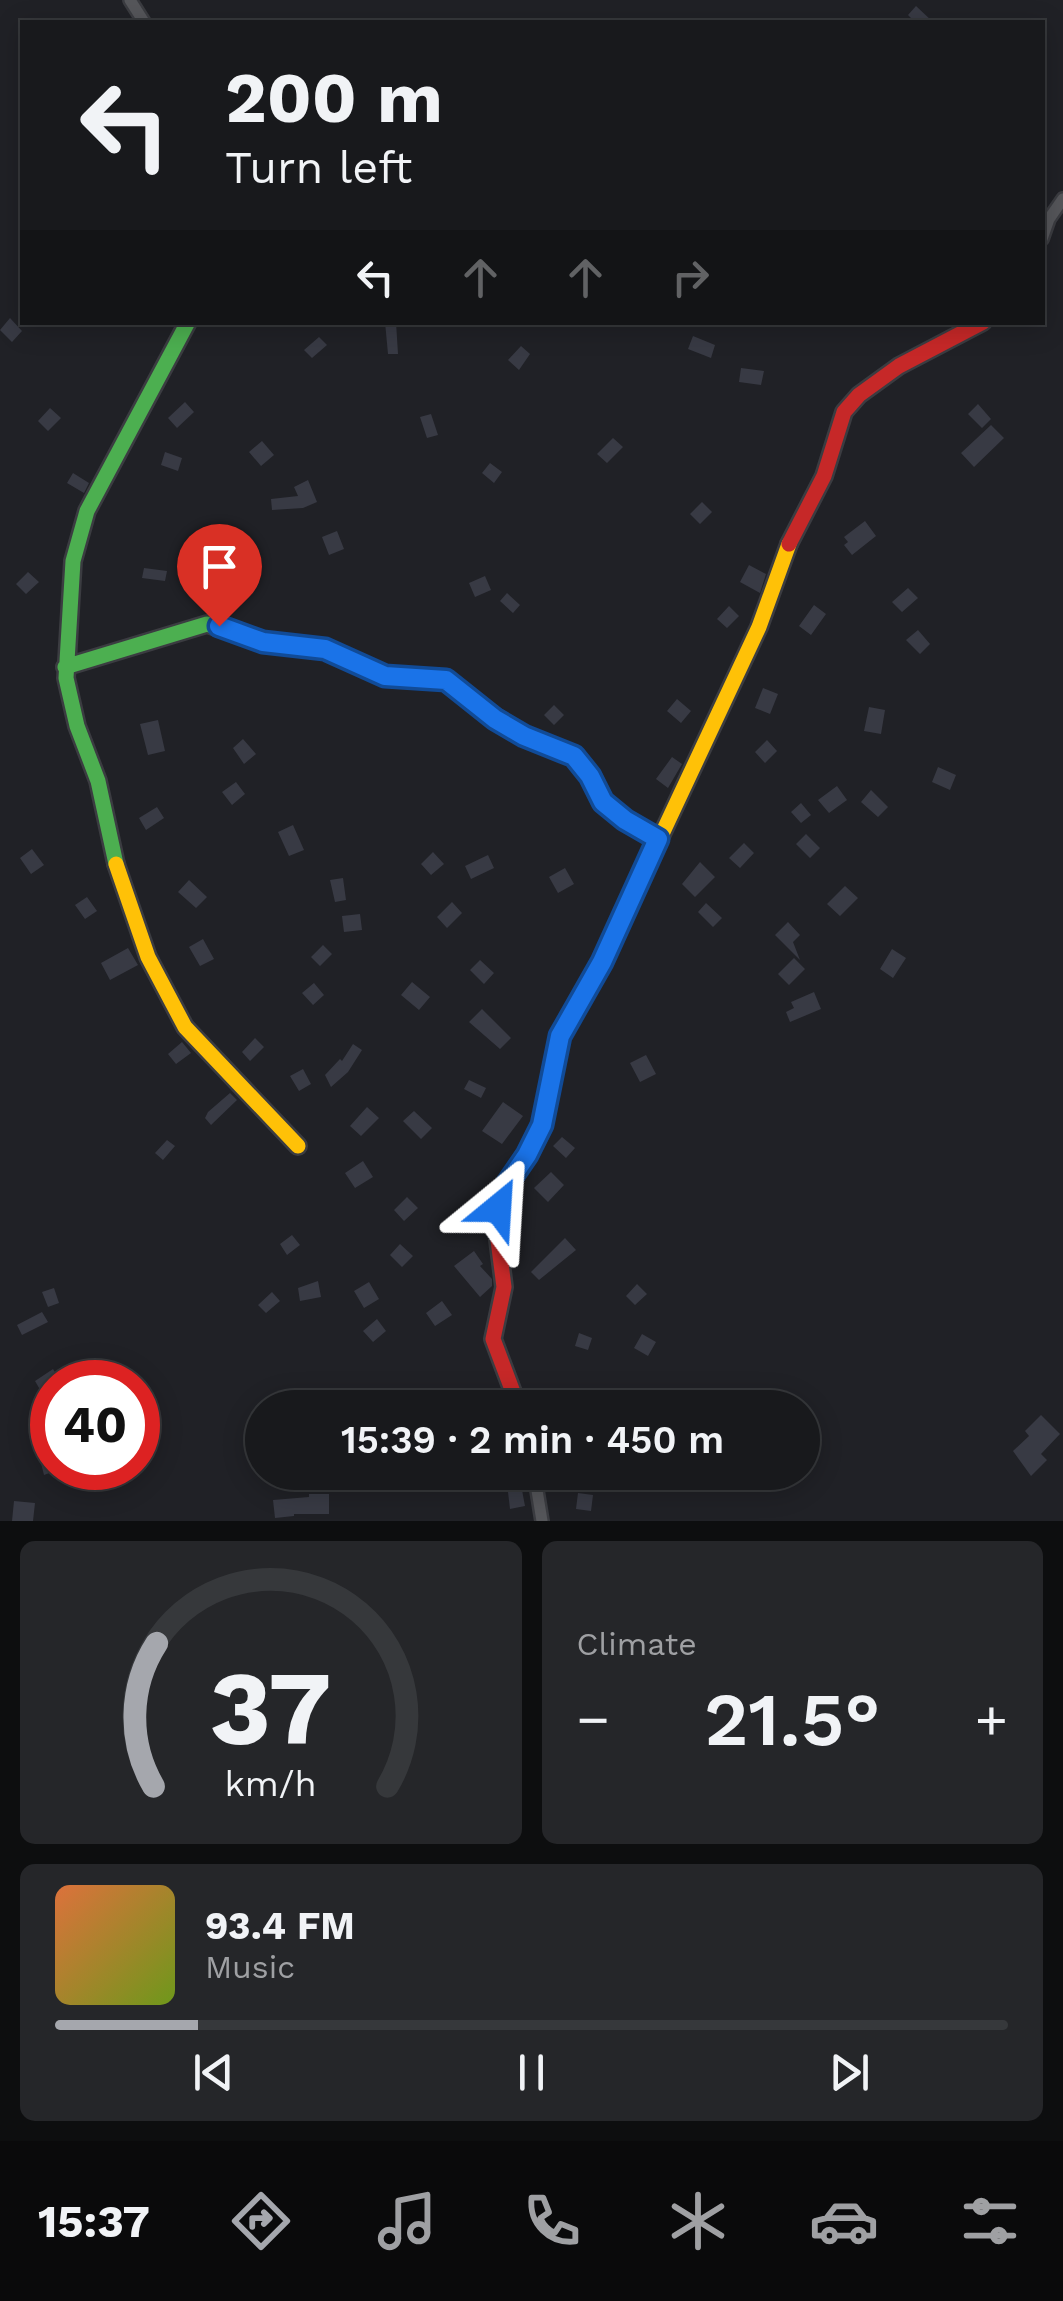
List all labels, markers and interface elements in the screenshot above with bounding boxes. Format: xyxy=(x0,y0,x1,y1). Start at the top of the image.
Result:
text: 200 m xyxy=(225,57,443,139)
icon: left xyxy=(60,60,190,190)
text: Turn left xyxy=(225,141,412,194)
icon: left xyxy=(348,250,403,305)
icon: ahead xyxy=(453,250,508,305)
icon: ahead xyxy=(558,250,613,305)
icon: right xyxy=(663,250,718,305)
pin xyxy=(177,524,262,627)
icon: arrive xyxy=(192,539,247,594)
position arrow xyxy=(446,1156,550,1260)
speed limit sign: 40 xyxy=(30,1360,160,1490)
text: 15:39 · 2 min · 450 m xyxy=(341,1418,724,1462)
text: Climate xyxy=(577,1625,697,1663)
text: 37 xyxy=(210,1647,332,1769)
text: 21.5° xyxy=(704,1675,880,1763)
text: − xyxy=(577,1687,610,1751)
text: + xyxy=(975,1687,1008,1751)
text: km/h xyxy=(225,1763,317,1805)
text: 93.4 FM xyxy=(205,1904,355,1948)
text: Music xyxy=(205,1948,295,1986)
icon: previous xyxy=(186,2045,241,2100)
icon: pause xyxy=(504,2045,559,2100)
icon: next xyxy=(822,2045,877,2100)
icon: directions xyxy=(226,2186,296,2256)
icon: music xyxy=(372,2186,442,2256)
icon: phone xyxy=(517,2186,587,2256)
icon: climate xyxy=(663,2186,733,2256)
icon: car xyxy=(809,2186,879,2256)
icon: filters xyxy=(955,2186,1025,2256)
text: 15:37 xyxy=(38,2195,150,2248)

